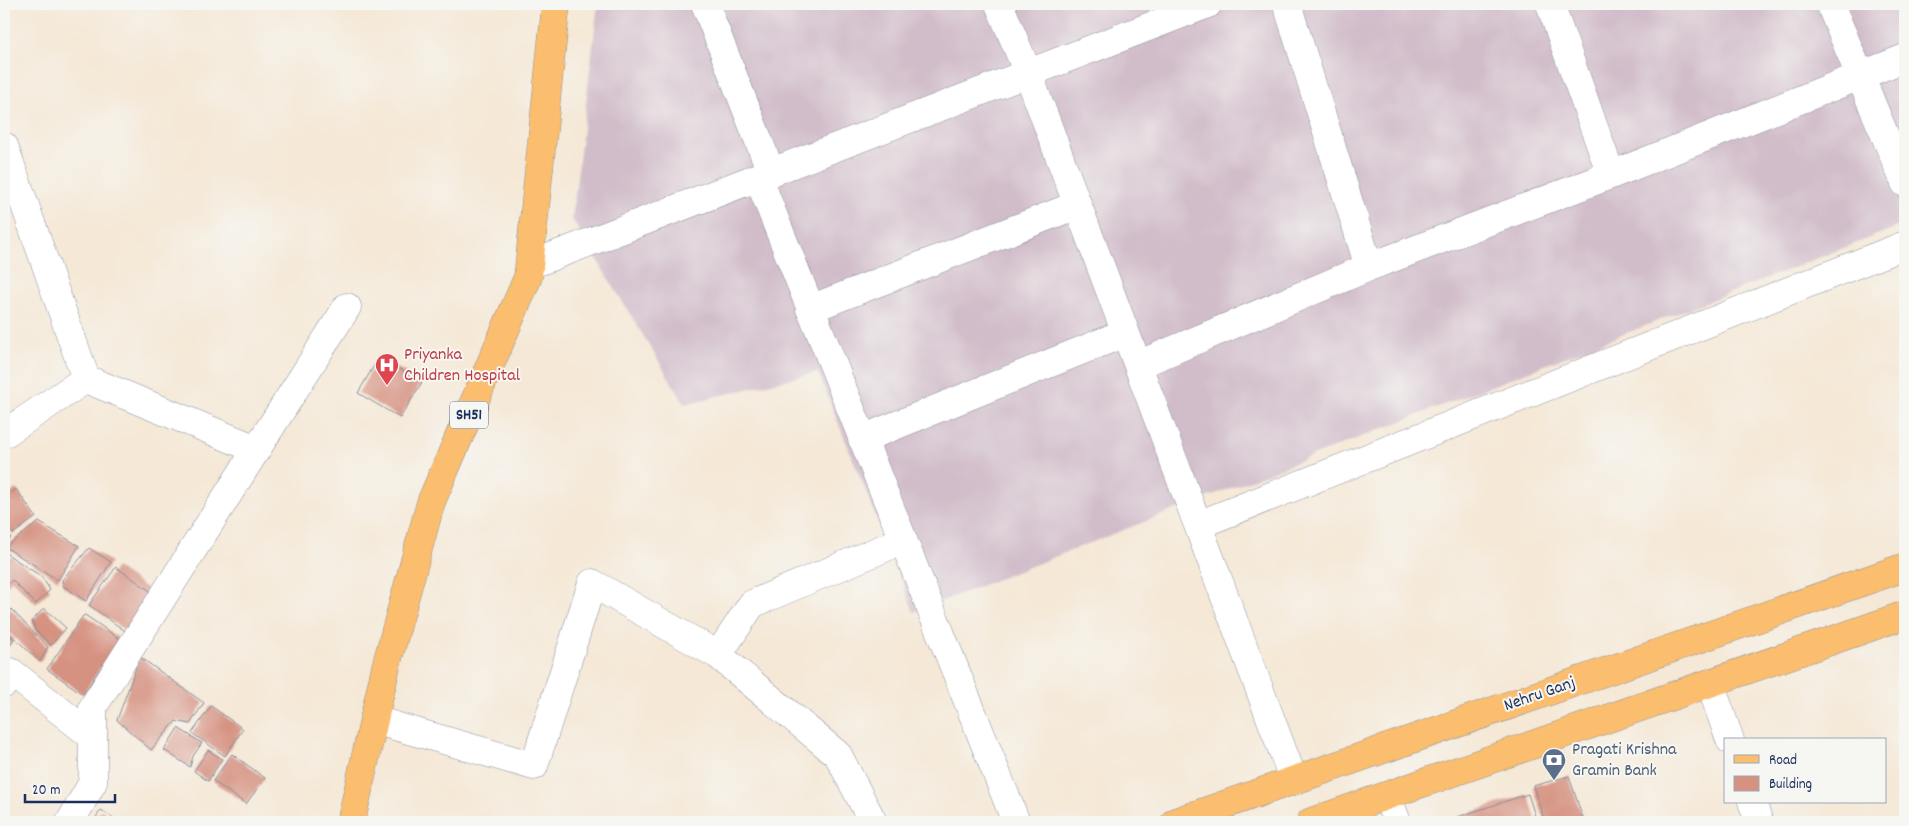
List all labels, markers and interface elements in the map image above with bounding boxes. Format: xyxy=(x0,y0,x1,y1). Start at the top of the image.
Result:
place label: Priyanka Children Hospital xyxy=(404,343,521,389)
hospital icon: Priyanka Children Hospital xyxy=(374,352,400,386)
road number: SH51 xyxy=(450,402,488,428)
street label: Nehru Ganj xyxy=(1501,671,1579,719)
place label: Pragati Krishna Gramin Bank xyxy=(1572,738,1677,784)
legend xyxy=(1724,738,1886,804)
bank icon: Pragati Krishna Gramin Bank xyxy=(1541,747,1567,781)
text: Road xyxy=(1769,750,1797,772)
scale bar xyxy=(25,771,115,803)
text: Building xyxy=(1769,774,1812,796)
text: 20 m xyxy=(32,780,60,802)

